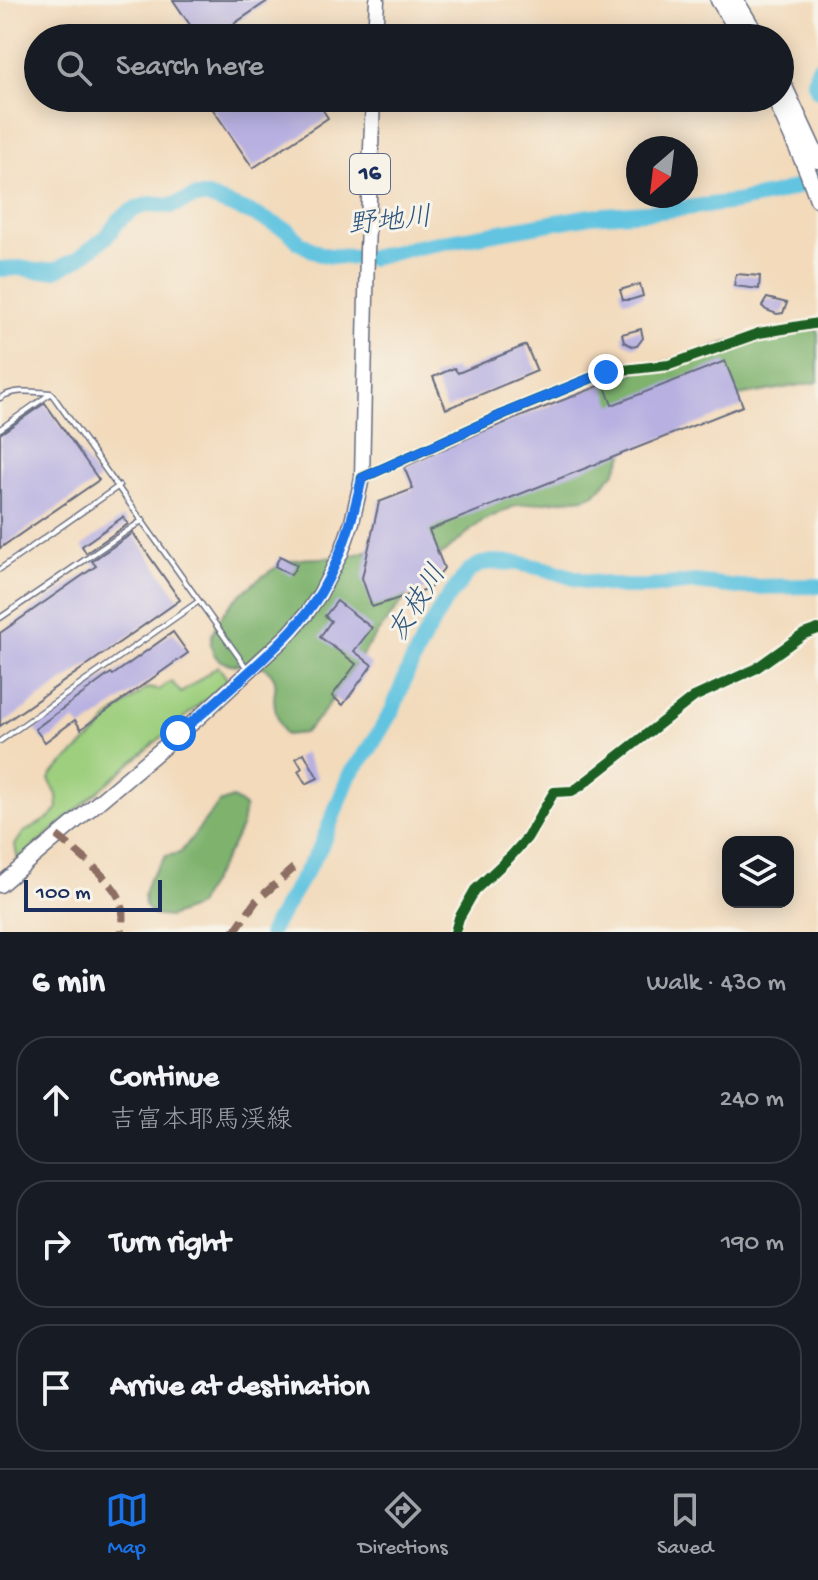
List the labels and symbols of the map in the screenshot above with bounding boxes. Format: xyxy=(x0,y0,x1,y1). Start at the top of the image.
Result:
north arrow xyxy=(626,136,698,208)
road number: 16 xyxy=(350,154,390,194)
water label: 野地川 xyxy=(346,202,434,244)
route end xyxy=(588,354,624,390)
water label: 友枝川 xyxy=(382,559,455,648)
route start xyxy=(160,715,196,751)
scale bar xyxy=(24,876,162,912)

